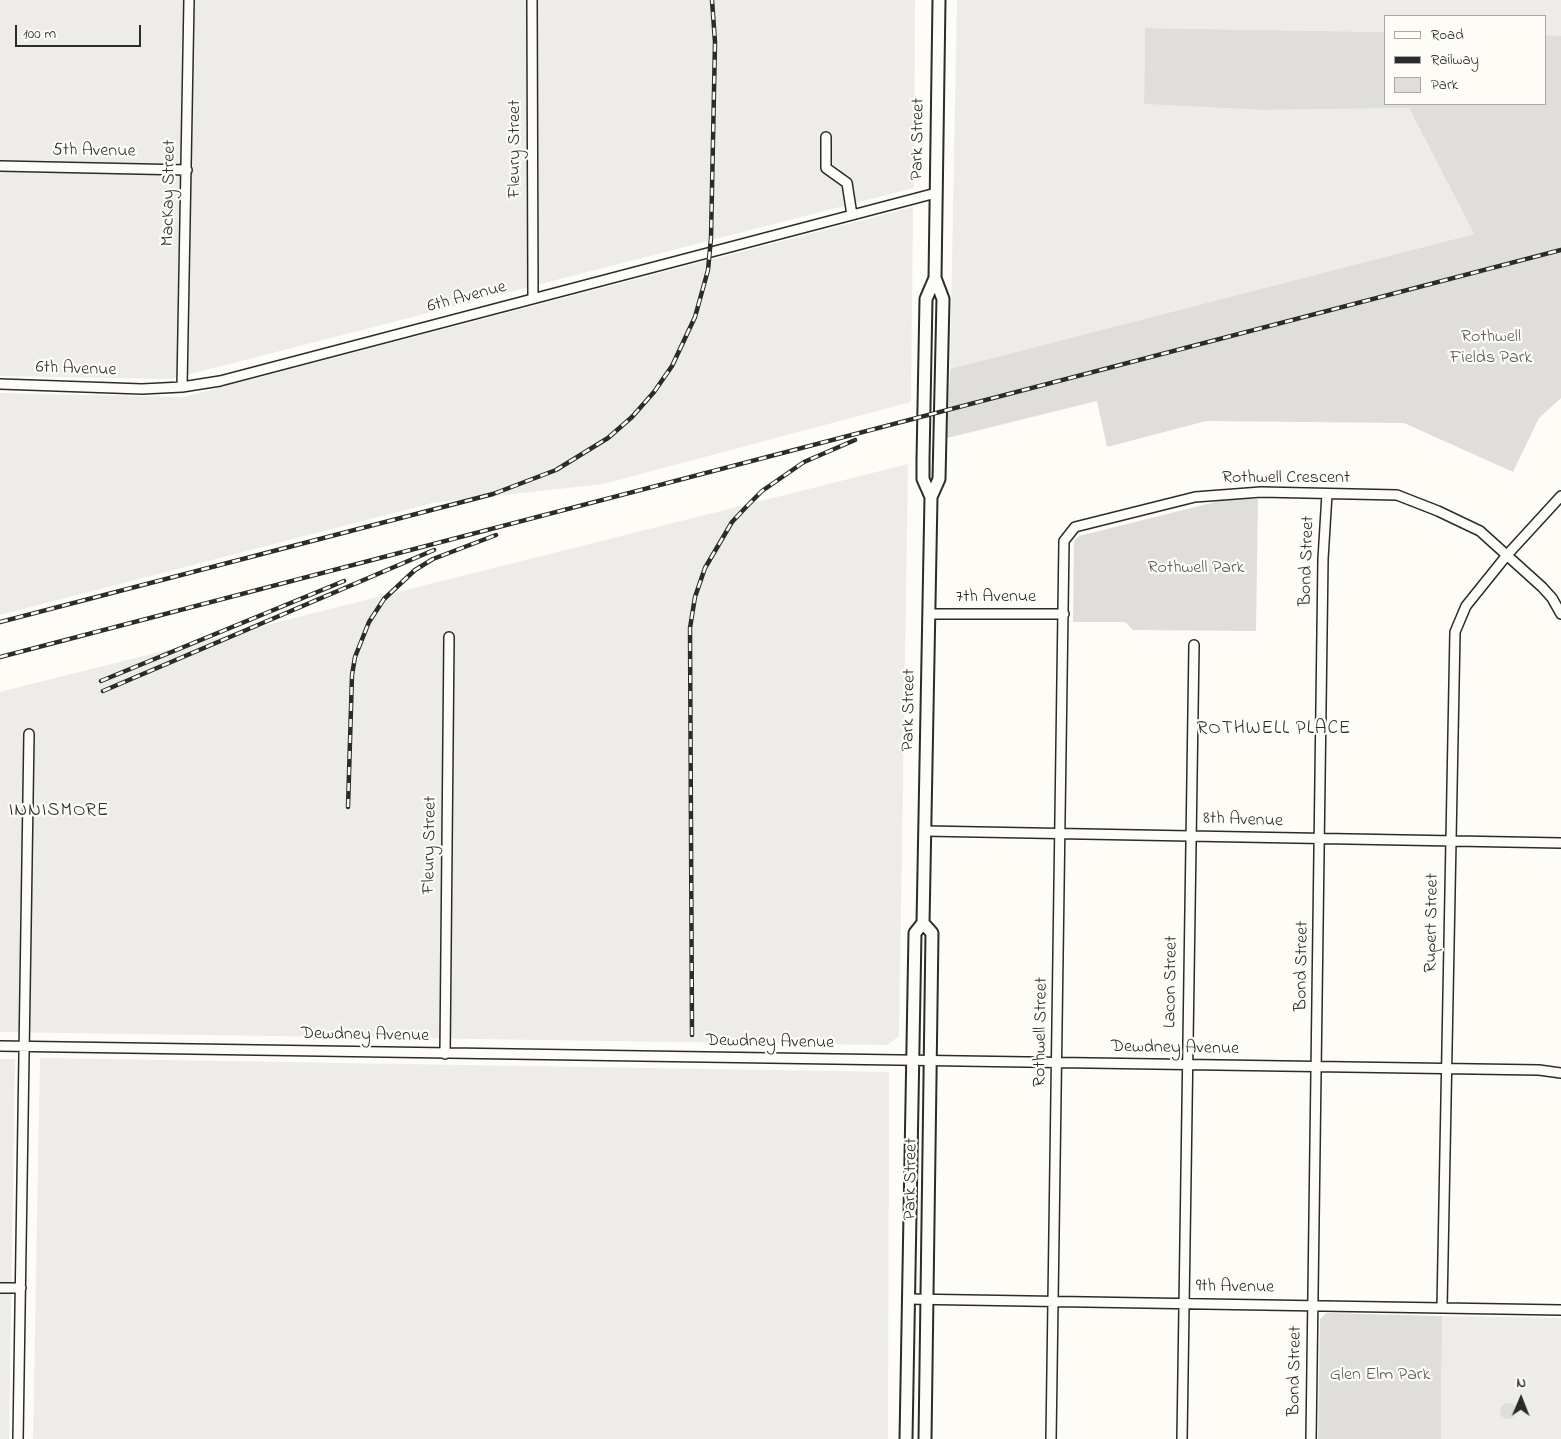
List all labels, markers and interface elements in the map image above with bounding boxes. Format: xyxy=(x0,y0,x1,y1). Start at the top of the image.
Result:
scale bar xyxy=(18,15,144,47)
legend xyxy=(1384,15,1546,105)
text: 100 m xyxy=(23,23,56,45)
text: Road xyxy=(1431,24,1464,46)
text: Railway xyxy=(1431,49,1479,71)
text: Park xyxy=(1431,74,1458,96)
street label: Park Street xyxy=(907,98,931,180)
street label: Fleury Street xyxy=(505,100,527,198)
street label: MacKay Street xyxy=(158,139,182,247)
street label: 5th Avenue xyxy=(52,140,136,164)
street label: 6th Avenue xyxy=(425,277,509,319)
park label: Rothwell Fields Park xyxy=(1450,327,1532,369)
street label: 6th Avenue xyxy=(35,358,117,382)
street label: Rothwell Crescent xyxy=(1222,468,1350,490)
street label: Bond Street xyxy=(1296,515,1320,607)
park label: Rothwell Park xyxy=(1148,558,1244,580)
street label: 7th Avenue xyxy=(956,587,1036,609)
street label: Park Street xyxy=(898,669,922,751)
district label: ROTHWELL PLACE xyxy=(1195,719,1353,741)
street label: Fleury Street xyxy=(419,796,443,894)
district label: INNISMORE xyxy=(8,801,110,823)
street label: 8th Avenue xyxy=(1203,809,1283,833)
street label: Rupert Street xyxy=(1421,873,1445,973)
street label: Bond Street xyxy=(1291,921,1315,1011)
street label: Lacon Street xyxy=(1160,936,1184,1028)
street label: Rothwell Street xyxy=(1030,977,1054,1087)
street label: Dewdney Avenue xyxy=(301,1024,429,1048)
street label: Dewdney Avenue xyxy=(706,1031,834,1055)
street label: Dewdney Avenue xyxy=(1111,1037,1239,1061)
street label: Park Street xyxy=(900,1138,924,1220)
street label: 9th Avenue xyxy=(1196,1277,1274,1299)
street label: Bond Street xyxy=(1284,1326,1308,1416)
park label: Glen Elm Park xyxy=(1330,1365,1430,1387)
text: N xyxy=(1516,1373,1526,1394)
north arrow xyxy=(1496,1374,1546,1424)

